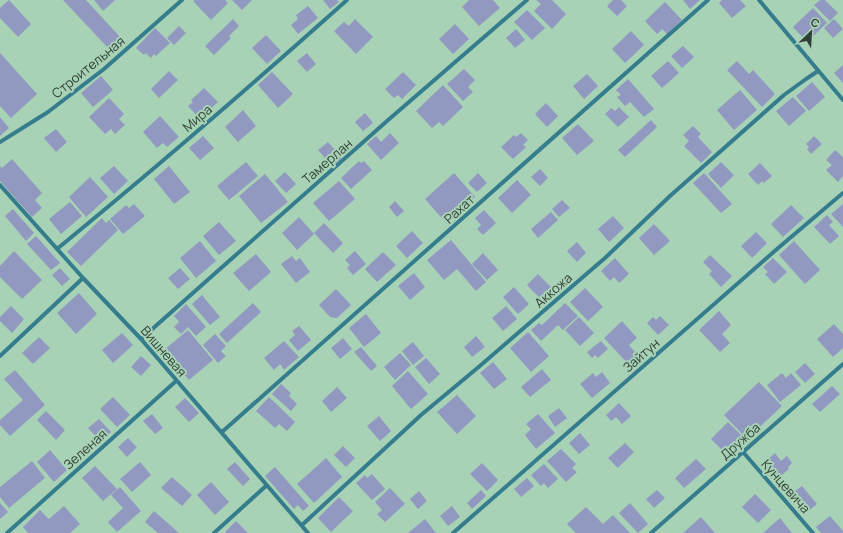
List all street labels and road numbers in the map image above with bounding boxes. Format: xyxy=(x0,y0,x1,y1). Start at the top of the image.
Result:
street label: Строительная xyxy=(48,32,128,102)
street label: Мира xyxy=(178,100,216,136)
street label: Тамерлан xyxy=(298,134,356,188)
street label: Рахат xyxy=(440,190,479,228)
street label: Аккожа xyxy=(530,269,576,311)
street label: Вишневая xyxy=(137,322,191,380)
street label: Зайтун xyxy=(619,334,663,376)
street label: Дружба xyxy=(716,419,764,463)
street label: Зеленая xyxy=(59,425,111,473)
street label: Кунцевича xyxy=(758,455,814,517)

